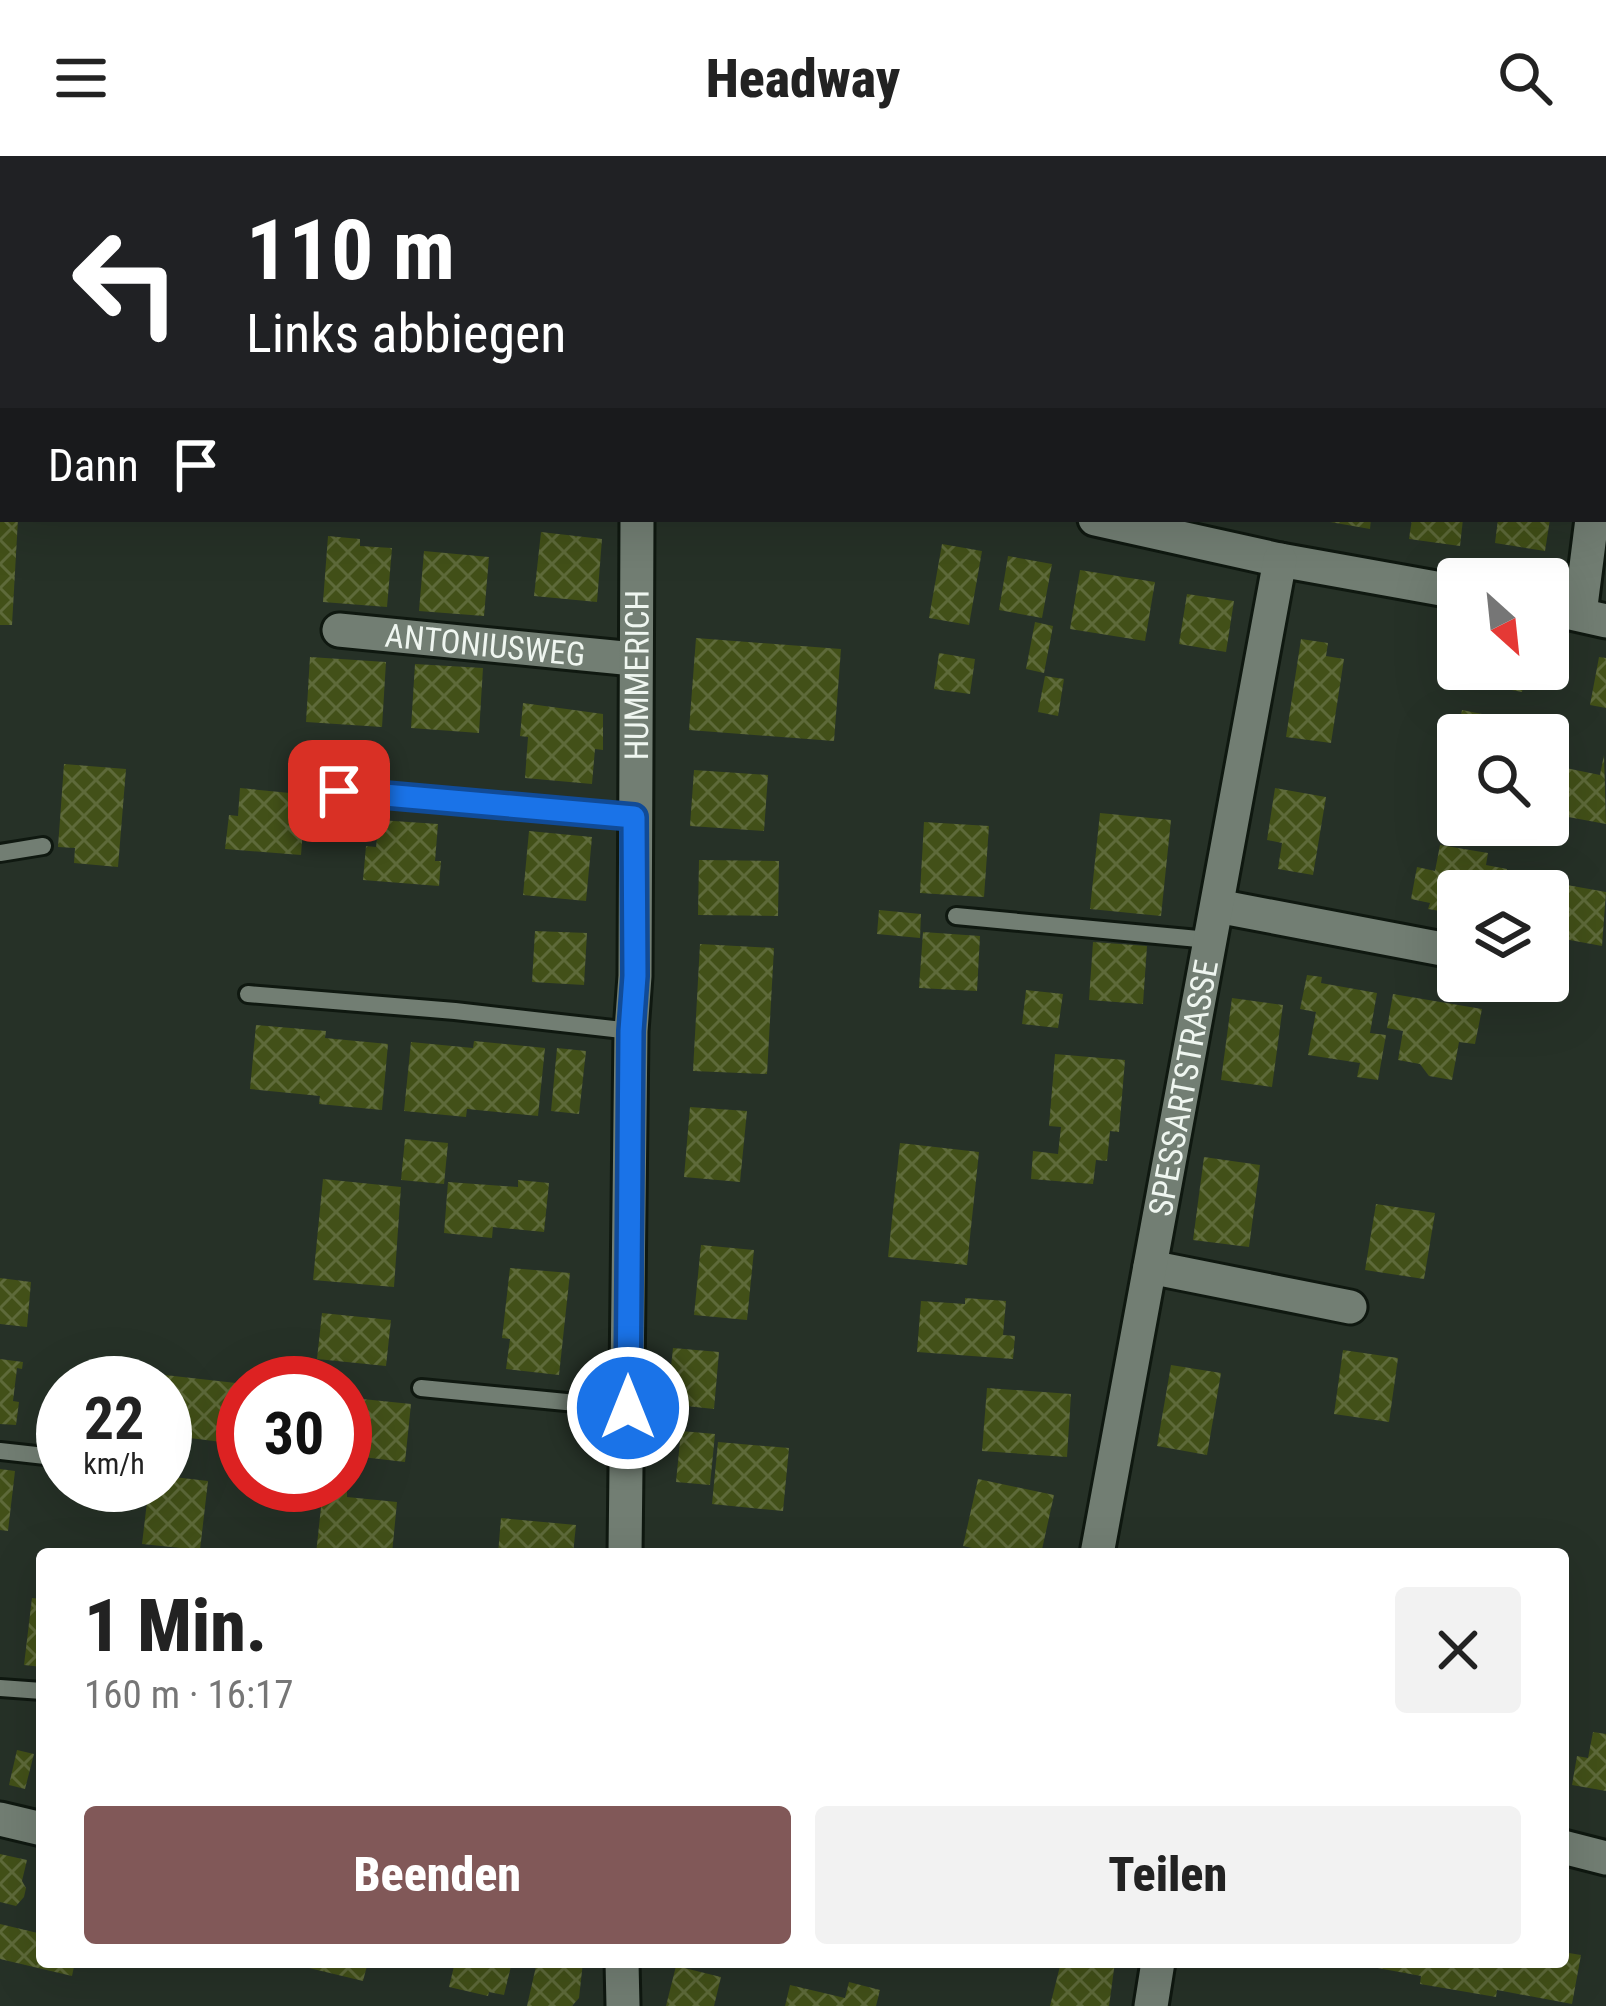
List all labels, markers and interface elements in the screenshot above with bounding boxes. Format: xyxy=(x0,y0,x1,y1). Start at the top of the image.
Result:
icon: menu xyxy=(48,45,114,111)
icon: search xyxy=(1492,45,1558,111)
text: Headway xyxy=(706,47,900,110)
text: 110 m xyxy=(246,201,455,300)
icon: left xyxy=(48,204,204,360)
text: Links abbiegen xyxy=(246,302,567,365)
icon: arrive xyxy=(163,432,229,498)
text: Dann xyxy=(48,439,139,492)
north arrow xyxy=(1437,558,1569,690)
map controls xyxy=(1437,558,1569,1002)
street label: HUMMERICH xyxy=(617,590,657,760)
street label: ANTONIUSWEG xyxy=(383,616,587,674)
button: search xyxy=(1437,714,1569,846)
pin xyxy=(288,740,390,842)
icon: arrive xyxy=(306,758,372,824)
button: layers xyxy=(1437,870,1569,1002)
street label: SPESSARTSTRASSE xyxy=(1141,957,1226,1219)
position arrow xyxy=(565,1345,691,1471)
speed limit sign: 30 xyxy=(216,1356,372,1512)
text: 22 xyxy=(84,1383,144,1454)
text: km/h xyxy=(83,1446,145,1481)
text: 1 Min. xyxy=(84,1584,267,1669)
button: close xyxy=(1395,1587,1521,1713)
text: 160 m · 16:17 xyxy=(84,1672,294,1718)
button: Beenden xyxy=(84,1806,791,1944)
button: Teilen xyxy=(815,1806,1521,1944)

